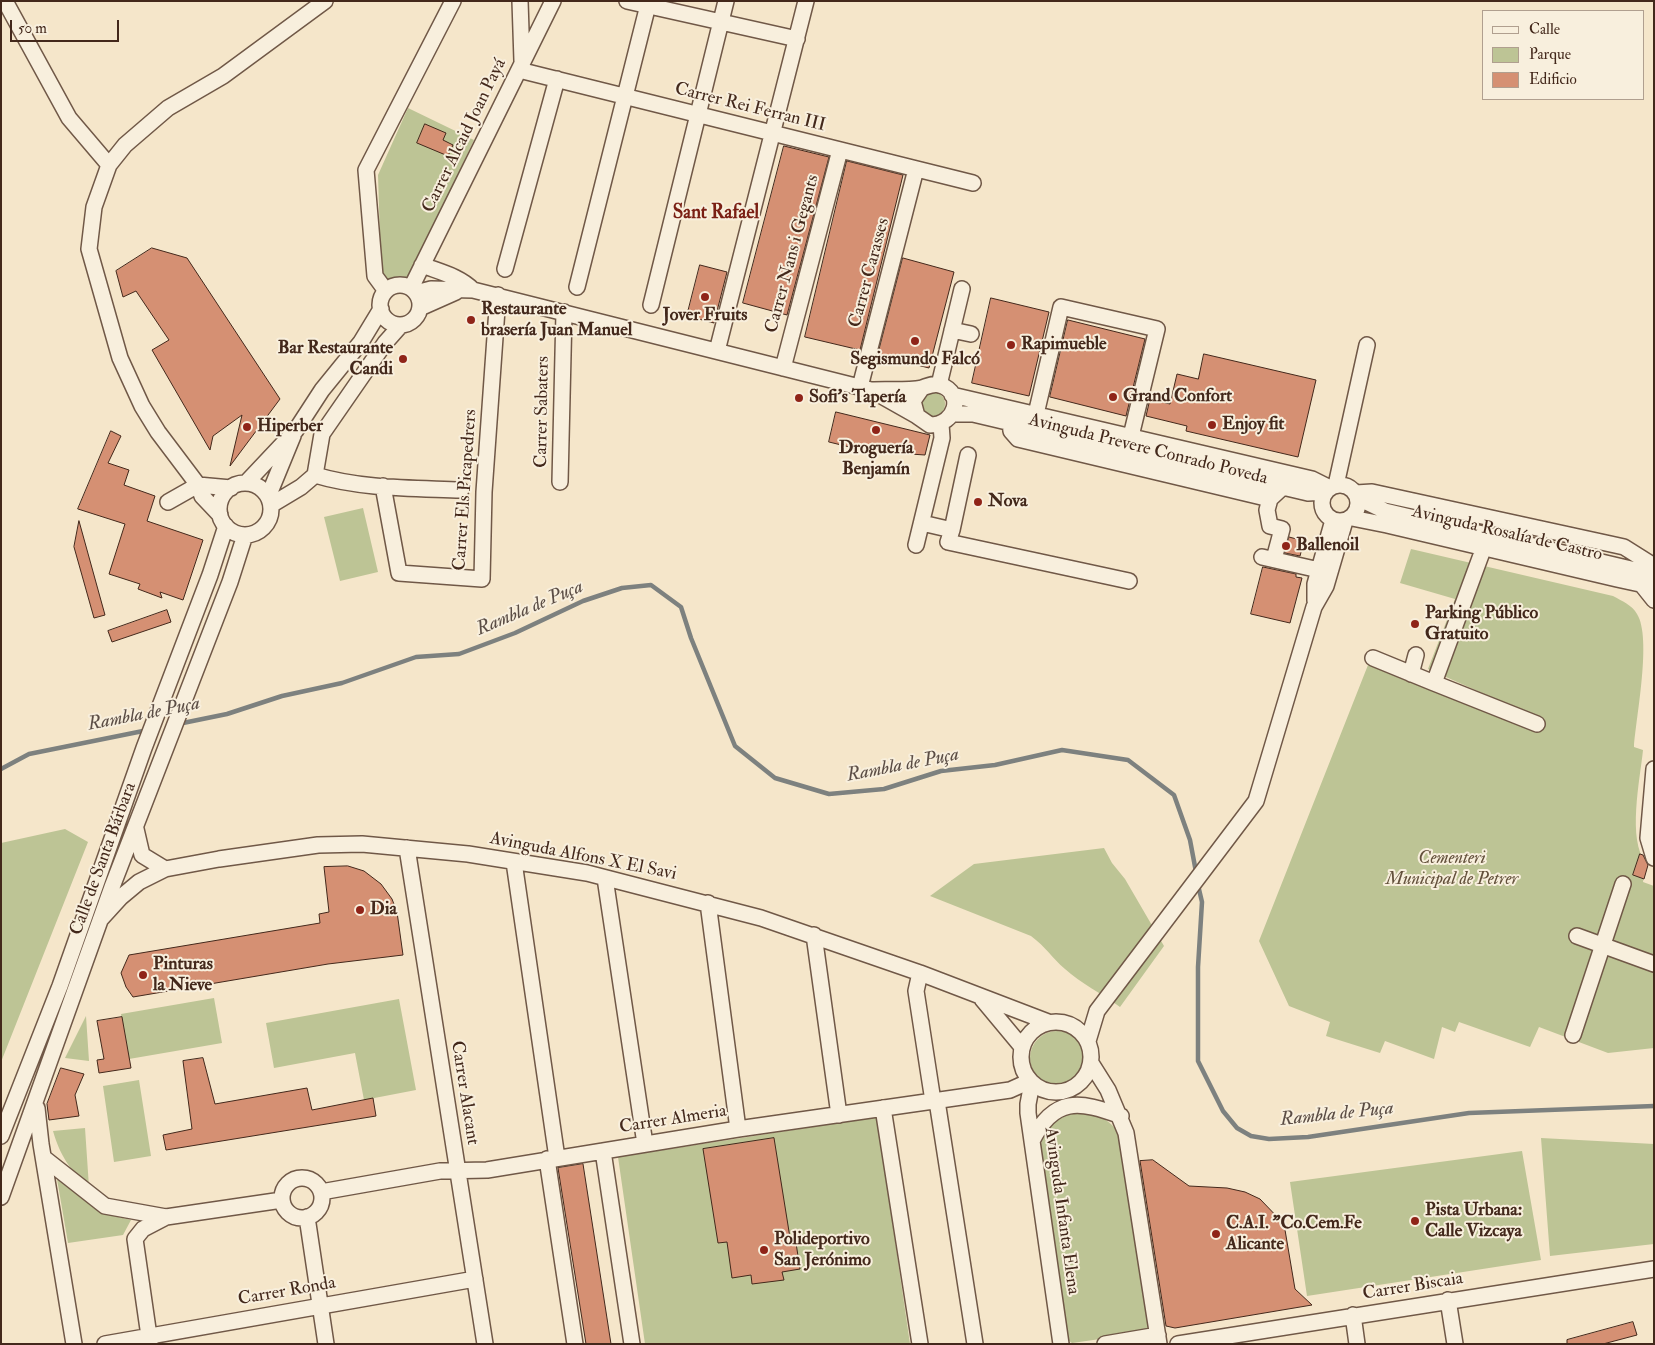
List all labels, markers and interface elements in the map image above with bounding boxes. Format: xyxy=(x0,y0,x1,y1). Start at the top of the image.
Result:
scale bar xyxy=(12,10,121,42)
legend xyxy=(1482,10,1645,100)
text: 50 m xyxy=(18,19,47,38)
text: Calle xyxy=(1529,20,1560,39)
text: Parque xyxy=(1529,45,1571,64)
street label: Carrer Alcaid Joan Payá xyxy=(418,56,512,216)
text: Edificio xyxy=(1529,70,1577,89)
street label: Carrer Rei Ferran III xyxy=(672,79,828,137)
street label: Carrer Nans i Gegants xyxy=(761,173,825,335)
district label: Sant Rafael xyxy=(673,203,759,225)
street label: Carrer Carasses xyxy=(845,216,895,330)
marker: Jover Fruits xyxy=(699,291,711,303)
place label: Restaurante brasería Juan Manuel xyxy=(481,299,632,342)
place label: Jover Fruits xyxy=(663,305,747,327)
marker: Restaurante brasería Juan Manuel xyxy=(465,314,477,326)
place label: Rapimueble xyxy=(1021,334,1107,356)
marker: Segismundo Falcó xyxy=(909,335,921,347)
place label: Bar Restaurante Candi xyxy=(278,338,393,380)
marker: Rapimueble xyxy=(1005,339,1017,351)
place label: Segismundo Falcó xyxy=(850,349,980,371)
marker: Bar Restaurante Candi xyxy=(397,353,409,365)
street label: Carrer Sabaters xyxy=(531,356,555,468)
place label: Grand Confort xyxy=(1123,386,1232,408)
place label: Sofi's Tapería xyxy=(809,387,906,409)
marker: Grand Confort xyxy=(1107,391,1119,403)
marker: Sofi's Tapería xyxy=(793,392,805,404)
street label: Carrer Els Picapedrers xyxy=(450,409,482,571)
street label: Avinguda Prevere Conrado Poveda xyxy=(1026,410,1270,490)
place label: Enjoy fit xyxy=(1222,414,1284,436)
place label: Hiperber xyxy=(257,416,323,438)
marker: Enjoy fit xyxy=(1206,419,1218,431)
marker: Hiperber xyxy=(241,421,253,433)
marker: Droguería Benjamín xyxy=(870,424,882,436)
place label: Droguería Benjamín xyxy=(839,438,913,480)
place label: Nova xyxy=(988,491,1027,513)
marker: Nova xyxy=(972,496,984,508)
street label: Avinguda Rosalía de Castro xyxy=(1410,502,1604,566)
place label: Ballenoil xyxy=(1296,535,1359,557)
marker: Ballenoil xyxy=(1280,540,1292,552)
water label: Rambla de Puça xyxy=(473,576,587,642)
place label: Parking Público Gratuito xyxy=(1425,603,1538,646)
marker: Parking Público Gratuito xyxy=(1409,618,1421,630)
water label: Rambla de Puça xyxy=(86,693,202,737)
water label: Rambla de Puça xyxy=(845,744,961,788)
street label: Calle de Santa Bárbara xyxy=(66,780,142,938)
street label: Avinguda Alfons X El Savi xyxy=(488,828,678,886)
park label: Cementeri Municipal de Petrer xyxy=(1386,848,1518,891)
place label: Dia xyxy=(370,899,397,921)
marker: Dia xyxy=(354,904,366,916)
place label: Pinturas la Nieve xyxy=(153,954,213,996)
marker: Pinturas la Nieve xyxy=(137,969,149,981)
street label: Carrer Alacant xyxy=(445,1039,483,1147)
water label: Rambla de Puça xyxy=(1279,1098,1395,1132)
street label: Carrer Almeria xyxy=(618,1101,728,1139)
street label: Avinguda Infanta Elena xyxy=(1039,1126,1083,1296)
place label: Pista Urbana: Calle Vizcaya xyxy=(1425,1200,1522,1242)
place label: C.A.I. "Co.Cem.Fe Alicante xyxy=(1226,1213,1362,1256)
marker: Pista Urbana: Calle Vizcaya xyxy=(1409,1215,1421,1227)
marker: C.A.I. "Co.Cem.Fe Alicante xyxy=(1210,1228,1222,1240)
place label: Polideportivo San Jerónimo xyxy=(774,1229,871,1272)
marker: Polideportivo San Jerónimo xyxy=(758,1244,770,1256)
street label: Carrer Biscaia xyxy=(1361,1268,1465,1306)
street label: Carrer Ronda xyxy=(237,1273,337,1311)

